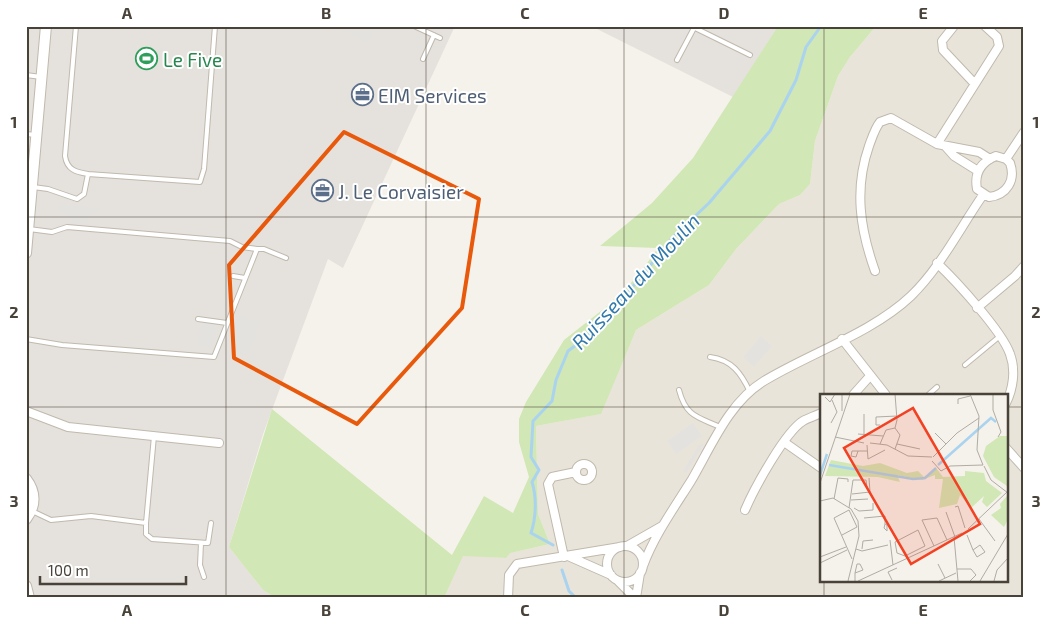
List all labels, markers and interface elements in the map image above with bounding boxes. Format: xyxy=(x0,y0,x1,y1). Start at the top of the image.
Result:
text: A xyxy=(122,3,133,22)
text: B xyxy=(321,3,331,22)
text: C xyxy=(520,3,530,22)
text: D xyxy=(719,3,730,22)
text: E xyxy=(918,3,928,22)
sports icon: Le Five xyxy=(135,47,159,71)
place label: Le Five xyxy=(163,48,222,71)
office icon: EIM Services xyxy=(350,83,374,107)
place label: EIM Services xyxy=(378,84,487,107)
text: 1 xyxy=(11,112,17,131)
text: 1 xyxy=(1033,112,1039,131)
office icon: J. Le Corvaisier xyxy=(310,179,334,203)
place label: J. Le Corvaisier xyxy=(338,180,464,203)
water label: Ruisseau du Moulin xyxy=(566,208,704,354)
text: 2 xyxy=(9,302,19,321)
text: 2 xyxy=(1031,302,1041,321)
inset map xyxy=(820,394,1008,582)
text: 3 xyxy=(9,491,19,510)
text: 3 xyxy=(1031,491,1041,510)
scale bar xyxy=(40,554,186,586)
text: 100 m xyxy=(48,561,89,579)
text: A xyxy=(122,600,133,619)
text: B xyxy=(321,600,331,619)
text: C xyxy=(520,600,530,619)
text: D xyxy=(719,600,730,619)
text: E xyxy=(918,600,928,619)

